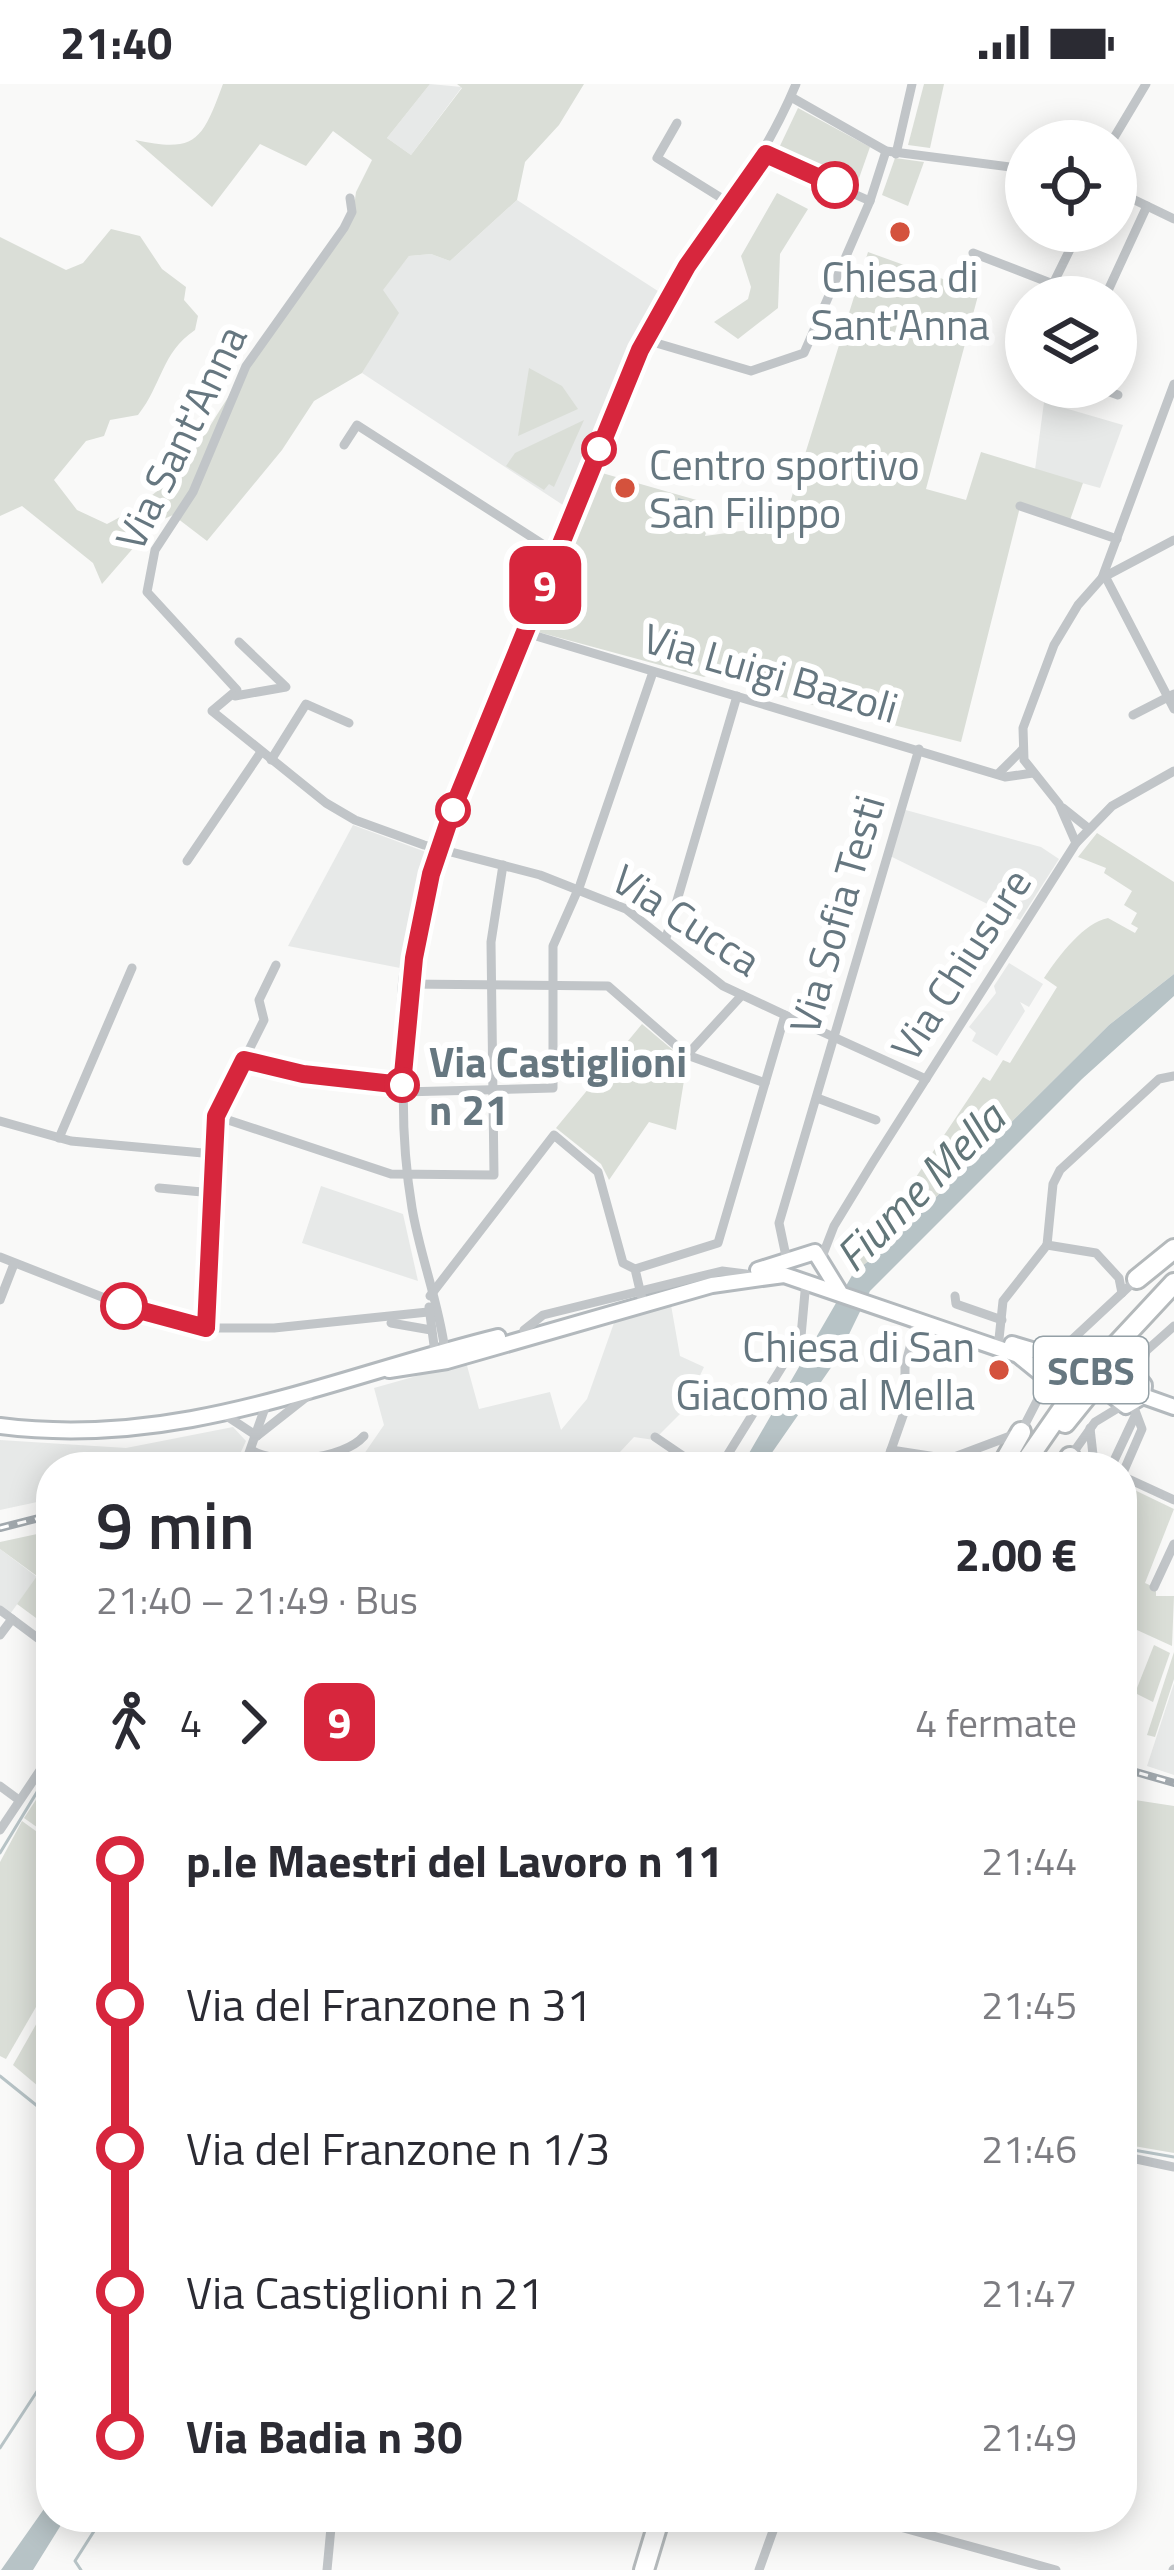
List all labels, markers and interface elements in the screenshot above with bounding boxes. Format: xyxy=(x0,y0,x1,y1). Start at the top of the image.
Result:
text: 21:40 xyxy=(60,8,172,76)
map controls xyxy=(1005,120,1137,408)
button: locate xyxy=(1005,120,1137,252)
unlabelled marker xyxy=(813,163,857,207)
marker: Chiesa di Sant'Anna xyxy=(887,219,913,245)
place label: Chiesa di Sant'Anna xyxy=(810,244,990,356)
button: layers xyxy=(1005,276,1137,408)
street label: Via Sant'Anna xyxy=(98,314,262,560)
place label: Centro sportivo San Filippo xyxy=(649,432,920,544)
unlabelled marker xyxy=(583,433,615,465)
marker: Centro sportivo San Filippo xyxy=(612,475,638,501)
line badge: 9 xyxy=(506,546,584,624)
text: 9 xyxy=(533,553,557,617)
street label: Via Luigi Bazoli xyxy=(636,605,906,739)
street label: Via Sofia Testi xyxy=(771,787,901,1041)
unlabelled marker xyxy=(437,794,469,826)
street label: Via Cucca xyxy=(600,847,774,991)
street label: Via Chiusure xyxy=(874,855,1046,1073)
place label: Via Castiglioni n 21 xyxy=(429,1029,687,1141)
marker: Via Castiglioni n 21 xyxy=(386,1069,418,1101)
water label: Fiume Mella xyxy=(818,1084,1021,1287)
unlabelled marker xyxy=(102,1284,146,1328)
place label: Chiesa di San Giacomo al Mella xyxy=(675,1314,975,1426)
road number: SCBS xyxy=(1034,1337,1148,1403)
marker: Chiesa di San Giacomo al Mella xyxy=(986,1357,1012,1383)
text: 9 min xyxy=(96,1474,255,1575)
text: 2.00 € xyxy=(955,1520,1077,1588)
text: 21:40 – 21:49 · Bus xyxy=(96,1570,418,1629)
icon: walk xyxy=(96,1689,162,1755)
icon: forward xyxy=(220,1689,286,1755)
text: 9 xyxy=(328,1690,351,1754)
text: 4 xyxy=(180,1693,202,1752)
text: 4 fermate xyxy=(915,1693,1077,1752)
text: p.le Maestri del Lavoro n 11 xyxy=(186,1826,723,1894)
text: 21:44 xyxy=(981,1831,1077,1890)
text: Via del Franzone n 31 xyxy=(186,1970,592,2038)
text: 21:45 xyxy=(981,1975,1077,2034)
text: Via del Franzone n 1/3 xyxy=(186,2114,610,2182)
text: 21:46 xyxy=(981,2119,1077,2178)
text: Via Castiglioni n 21 xyxy=(186,2258,544,2326)
text: 21:47 xyxy=(981,2263,1077,2322)
text: Via Badia n 30 xyxy=(186,2402,462,2470)
text: 21:49 xyxy=(981,2407,1077,2466)

